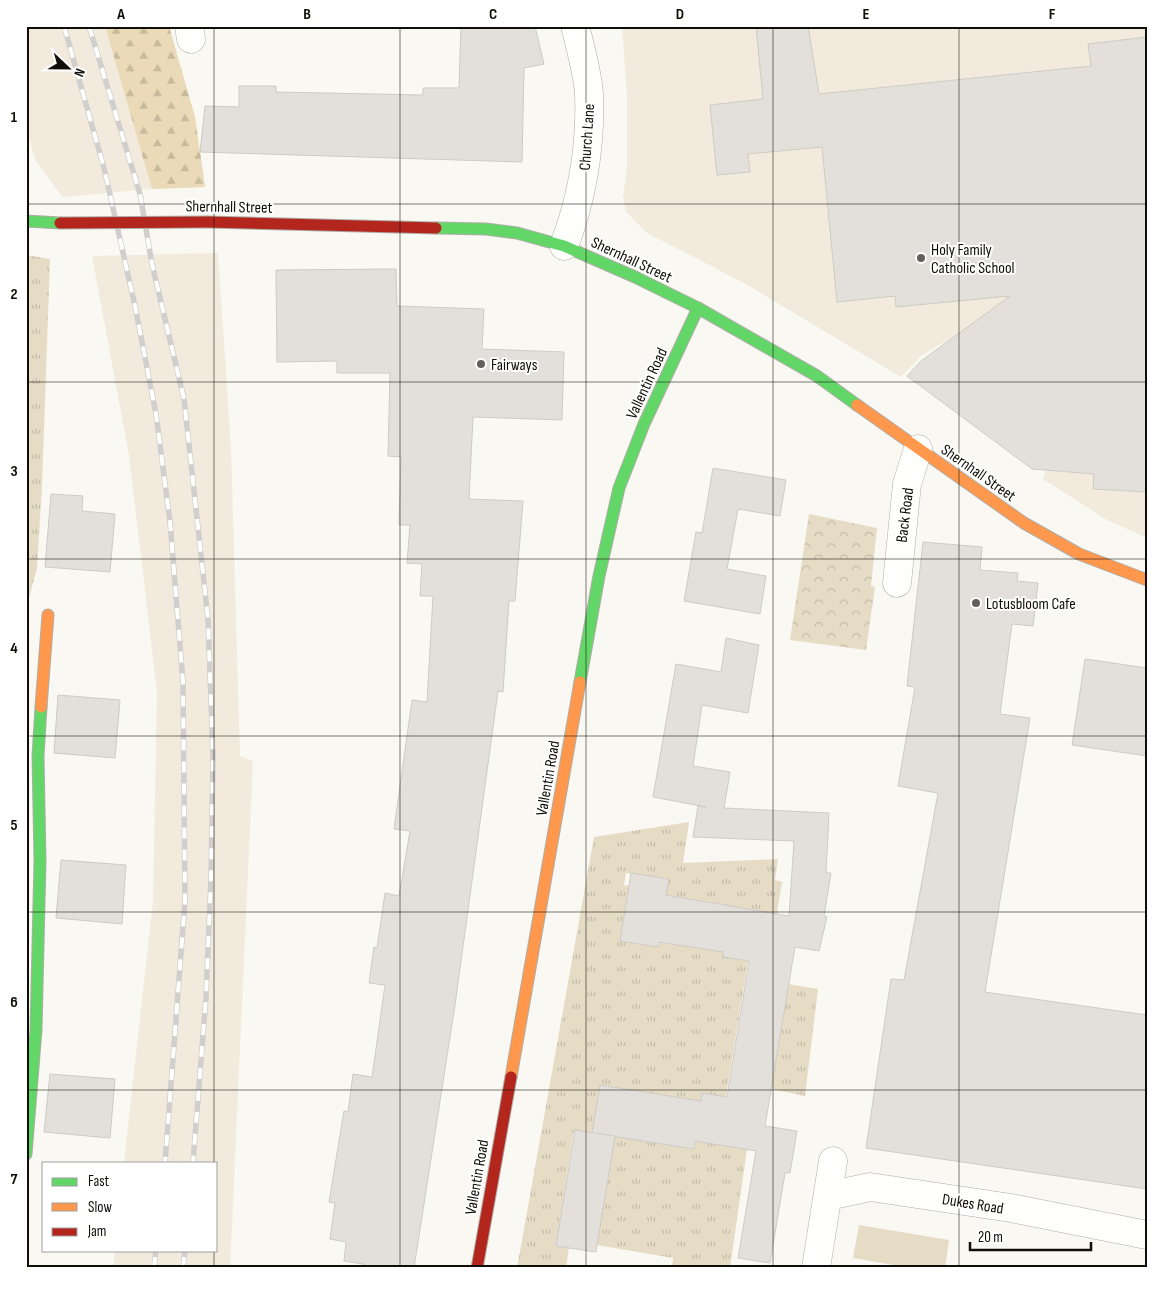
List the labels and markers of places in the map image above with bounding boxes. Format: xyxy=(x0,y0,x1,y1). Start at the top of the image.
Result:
place label: Holy Family Catholic School xyxy=(931,241,1015,278)
marker: Holy Family Catholic School xyxy=(915,252,927,264)
place label: Fairways xyxy=(491,356,538,375)
marker: Fairways xyxy=(475,358,487,370)
place label: Lotusbloom Cafe xyxy=(986,595,1076,614)
marker: Lotusbloom Cafe xyxy=(970,597,982,609)

